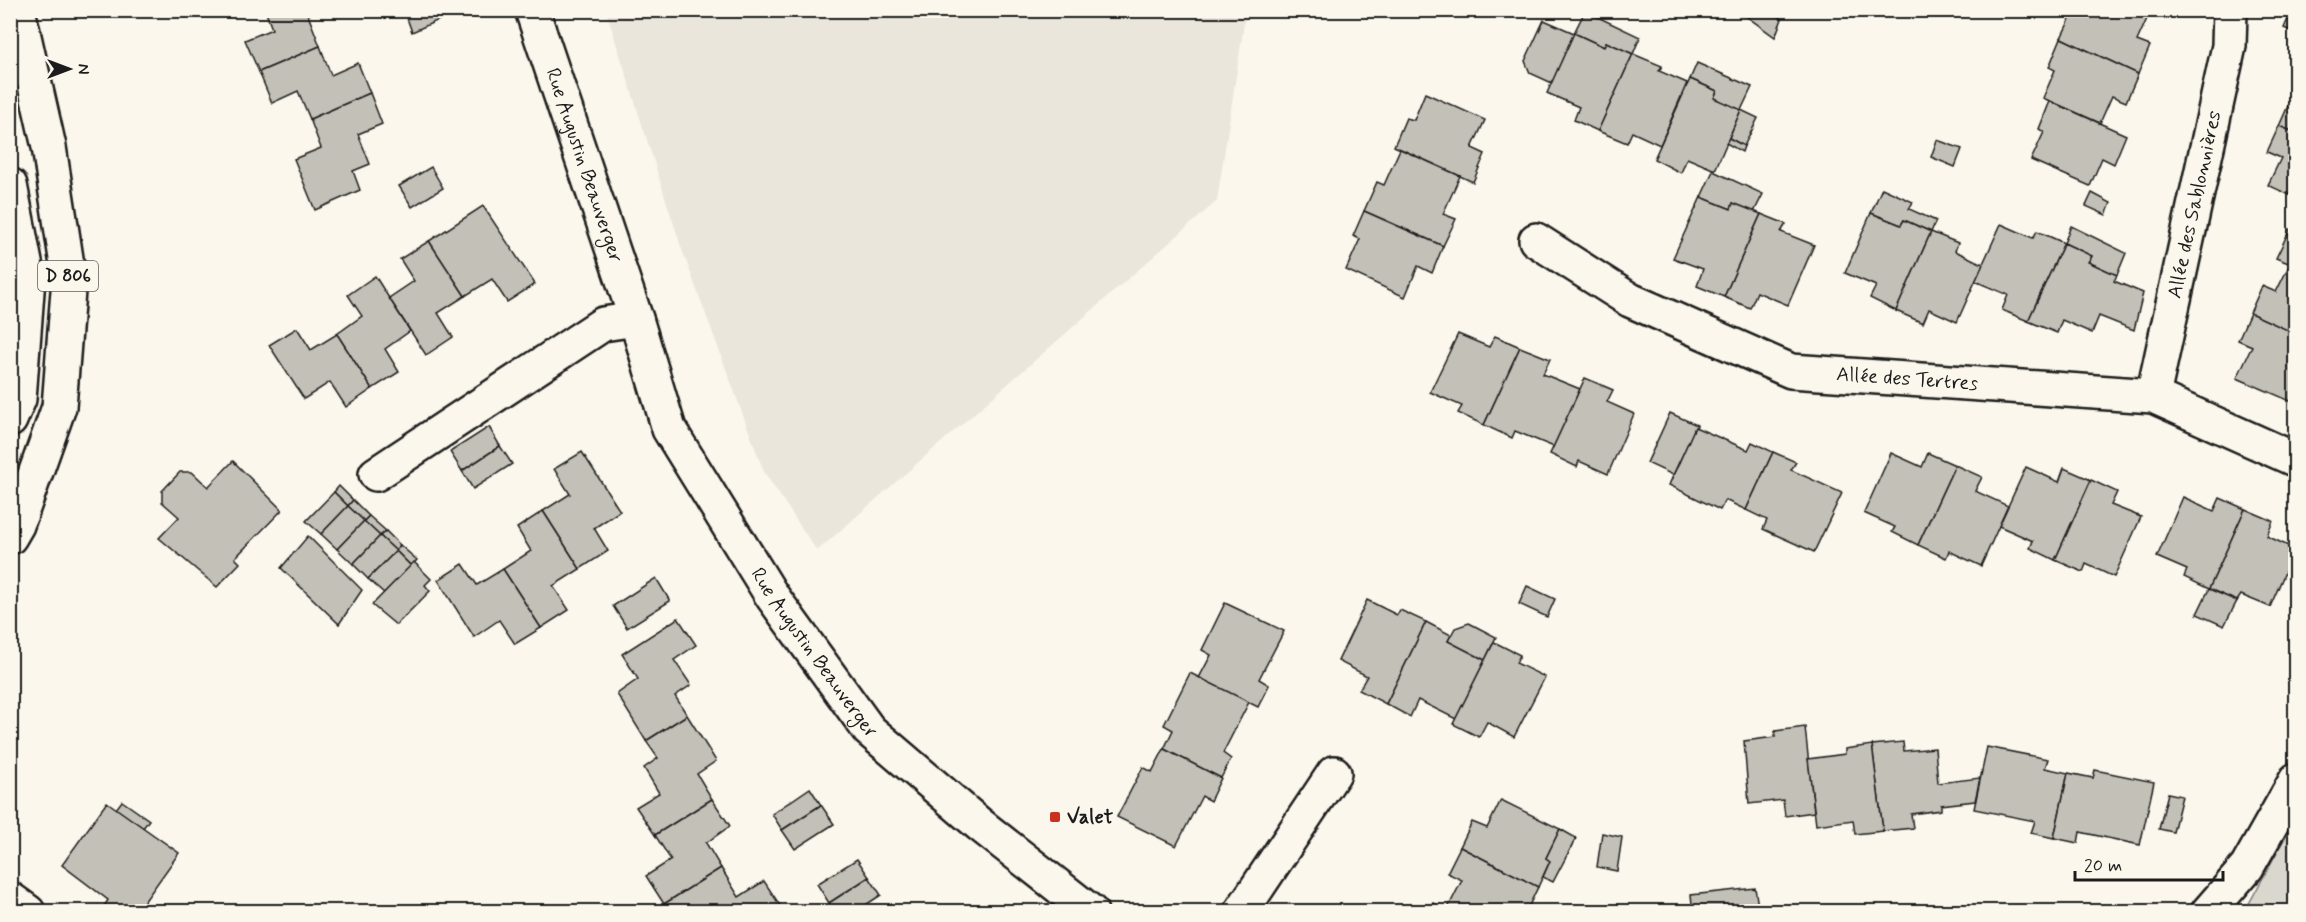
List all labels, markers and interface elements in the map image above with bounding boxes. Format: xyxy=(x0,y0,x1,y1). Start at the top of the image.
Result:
north arrow xyxy=(39,39,99,99)
text: N xyxy=(72,64,93,74)
street label: Rue Augustin Beauverger xyxy=(539,65,630,266)
street label: Allée des Sablonnières xyxy=(2161,108,2228,301)
road number: D 806 xyxy=(38,261,98,291)
street label: Allée des Tertres xyxy=(1836,361,1979,397)
street label: Rue Augustin Beauverger xyxy=(744,563,883,745)
place label: Valet xyxy=(1067,804,1114,831)
marker: Valet xyxy=(1048,810,1062,824)
scale bar xyxy=(2075,844,2224,882)
text: 20 m xyxy=(2084,854,2122,878)

